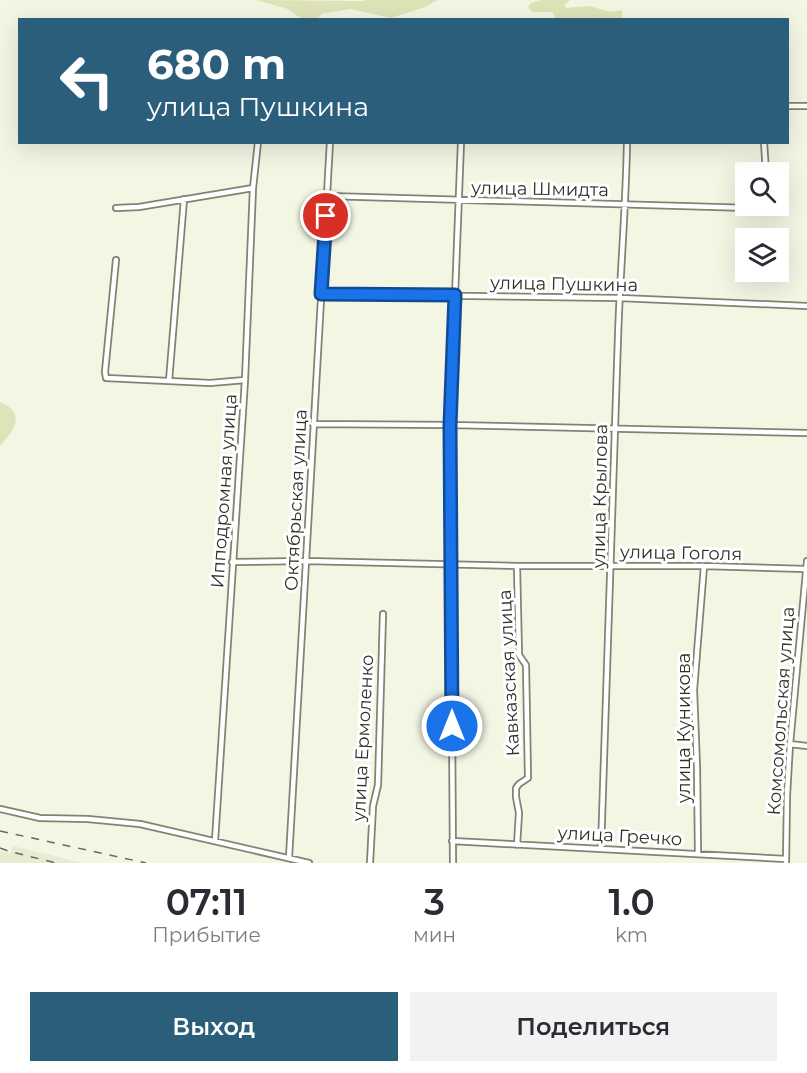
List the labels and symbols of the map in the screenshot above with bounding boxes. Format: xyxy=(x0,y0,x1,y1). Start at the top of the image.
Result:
street label: улица Шмидта xyxy=(470,177,609,201)
pin xyxy=(300,190,351,241)
street label: улица Пушкина xyxy=(489,272,638,296)
street label: Ипподромная улица xyxy=(206,393,242,589)
street label: Октябрьская улица xyxy=(280,409,312,591)
street label: улица Крылова xyxy=(588,424,612,569)
street label: улица Гоголя xyxy=(619,541,742,565)
street label: Кавказская улица xyxy=(494,589,524,757)
street label: Комсомольская улица xyxy=(763,606,799,816)
street label: улица Куникова xyxy=(673,653,695,804)
street label: улица Ермоленко xyxy=(348,654,378,823)
position arrow xyxy=(420,694,484,758)
street label: улица Гречко xyxy=(556,822,683,850)

